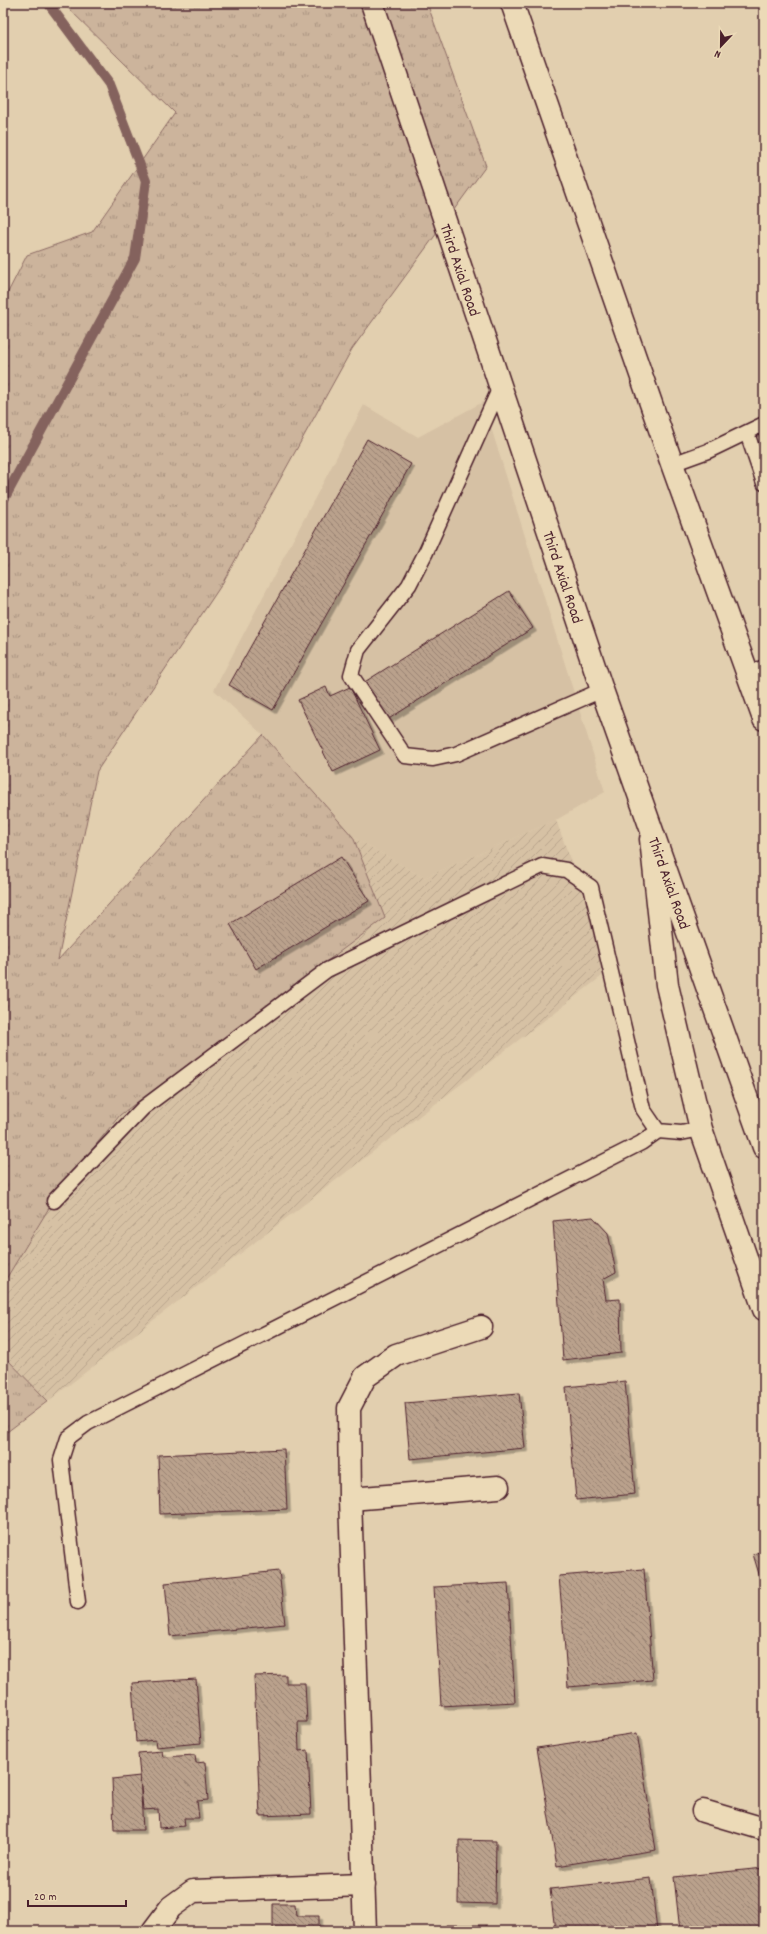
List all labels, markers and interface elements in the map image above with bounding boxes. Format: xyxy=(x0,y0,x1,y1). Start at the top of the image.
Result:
north arrow xyxy=(701,26,741,66)
text: N xyxy=(712,45,724,62)
street label: Third Axial Road xyxy=(433,221,485,320)
street label: Third Axial Road xyxy=(535,528,588,627)
street label: Third Axial Road xyxy=(641,834,695,933)
scale bar xyxy=(28,1882,126,1908)
text: 20 m xyxy=(34,1889,57,1906)

